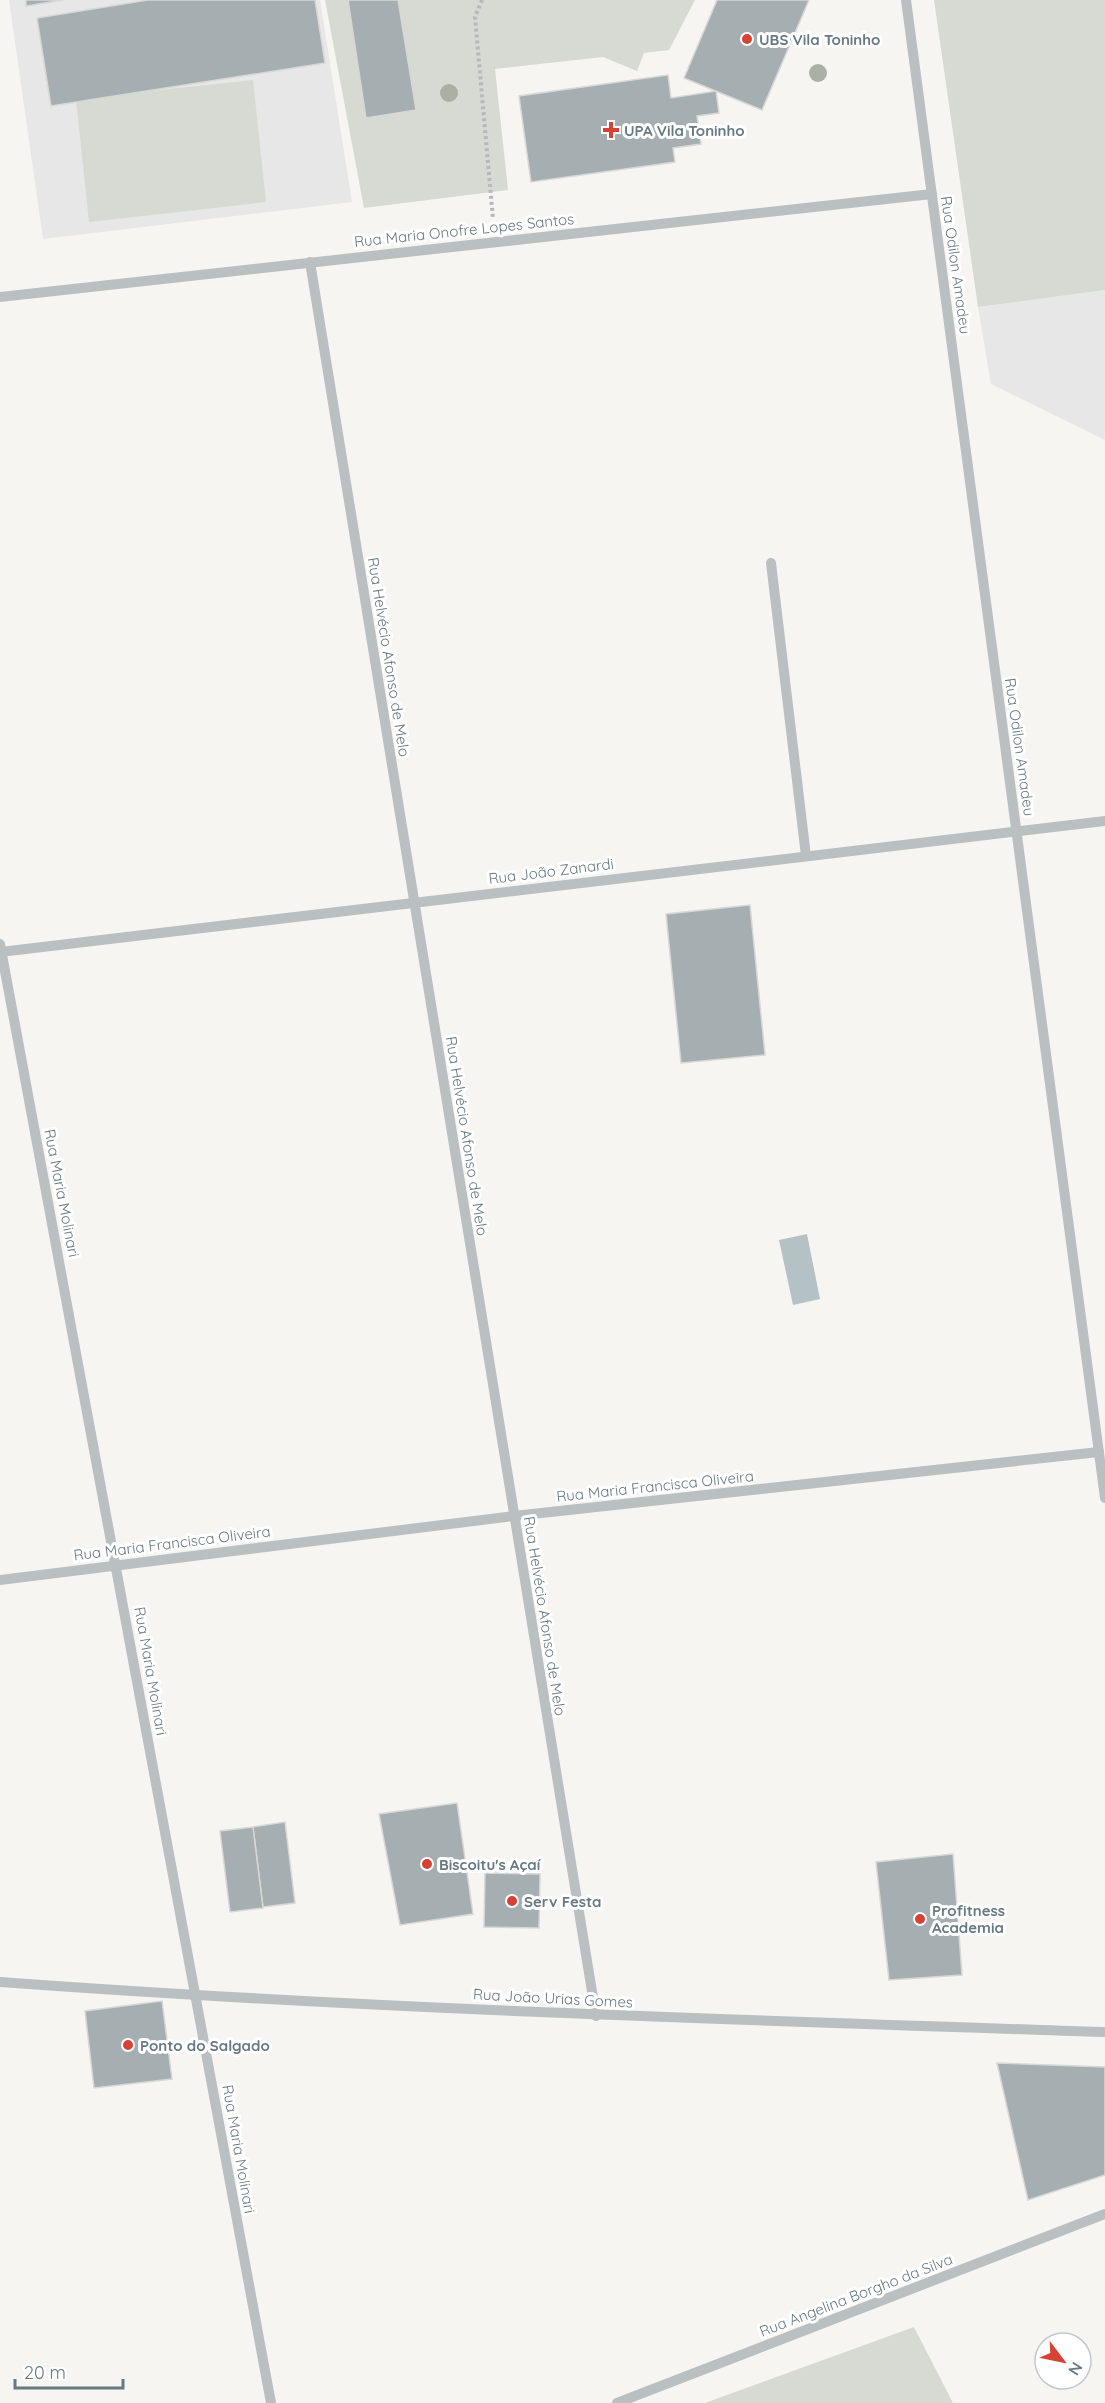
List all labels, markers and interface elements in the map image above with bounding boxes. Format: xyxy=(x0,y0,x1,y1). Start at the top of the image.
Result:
place label: UBS Vila Toninho xyxy=(759,30,880,49)
marker: UBS Vila Toninho xyxy=(740,32,754,46)
marker: UPA Vila Toninho xyxy=(602,121,620,139)
place label: UPA Vila Toninho xyxy=(624,121,745,140)
street label: Rua Odilon Amadeu xyxy=(937,195,975,335)
street label: Rua Maria Onofre Lopes Santos xyxy=(353,209,575,251)
street label: Rua Helvécio Afonso de Melo xyxy=(364,556,414,758)
street label: Rua Odilon Amadeu xyxy=(1001,677,1039,817)
street label: Rua João Zanardi xyxy=(487,854,615,888)
street label: Rua Helvécio Afonso de Melo xyxy=(442,1035,492,1237)
street label: Rua Maria Molinari xyxy=(40,1127,84,1259)
street label: Rua Maria Francisca Oliveira xyxy=(555,1466,755,1506)
street label: Rua Helvécio Afonso de Melo xyxy=(520,1515,570,1717)
street label: Rua Maria Francisca Oliveira xyxy=(72,1521,272,1565)
street label: Rua Maria Molinari xyxy=(130,1605,172,1737)
place label: Biscoitu's Açaí xyxy=(439,1855,541,1874)
marker: Biscoitu's Açaí xyxy=(420,1857,434,1871)
place label: Serv Festa xyxy=(524,1892,602,1911)
marker: Serv Festa xyxy=(505,1894,519,1908)
place label: Profitness Academia xyxy=(932,1901,1005,1937)
marker: Profitness Academia xyxy=(913,1912,927,1926)
street label: Rua João Urias Gomes xyxy=(473,1984,633,2012)
place label: Ponto do Salgado xyxy=(140,2036,270,2055)
marker: Ponto do Salgado xyxy=(121,2038,135,2052)
street label: Rua Maria Molinari xyxy=(218,2083,260,2215)
street label: Rua Angelina Borgho da Silva xyxy=(757,2249,955,2341)
north arrow xyxy=(1033,2331,1093,2391)
scale bar xyxy=(15,2352,123,2390)
text: N xyxy=(1064,2359,1087,2379)
text: 20 m xyxy=(24,2361,66,2384)

